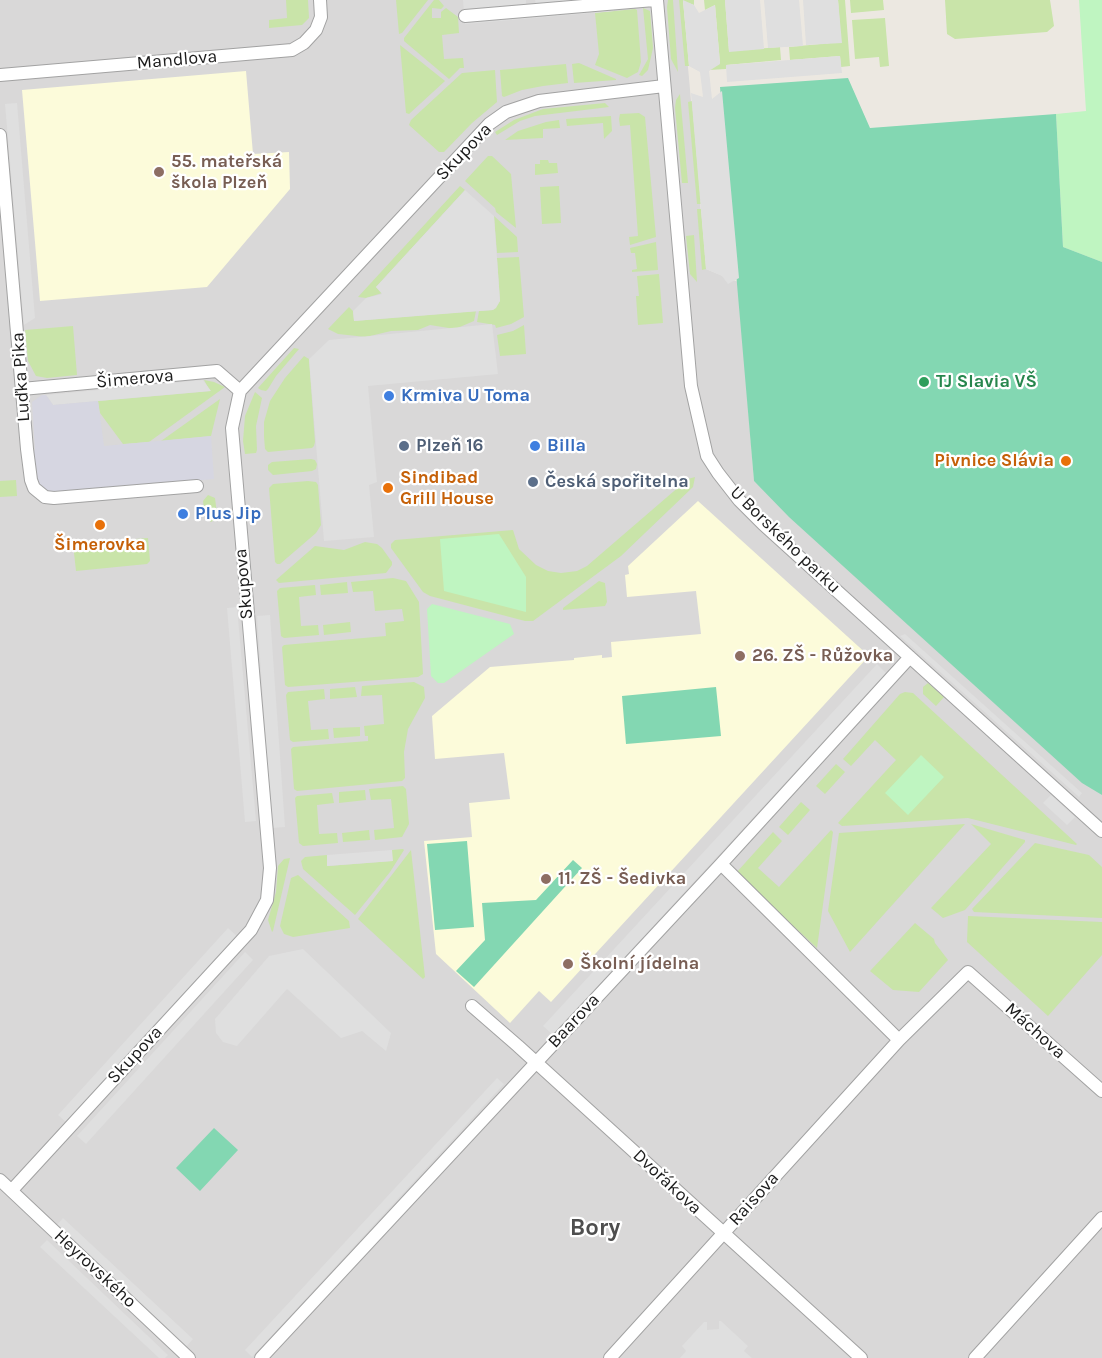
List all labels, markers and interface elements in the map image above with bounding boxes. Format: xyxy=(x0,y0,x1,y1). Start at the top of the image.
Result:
street label: Mandlova xyxy=(136,46,218,74)
street label: Skupova xyxy=(431,119,497,185)
place label: 55. mateřská škola Plzeň xyxy=(171,151,282,194)
marker: 55. mateřská škola Plzeň xyxy=(152,165,166,179)
street label: Luďka Pika xyxy=(7,332,35,422)
street label: Šimerova xyxy=(95,365,175,393)
place label: TJ Slavia VŠ xyxy=(936,371,1037,393)
marker: TJ Slavia VŠ xyxy=(917,375,931,389)
place label: Krmiva U Toma xyxy=(401,385,530,407)
marker: Krmiva U Toma xyxy=(382,389,396,403)
place label: Plzeň 16 xyxy=(416,435,483,457)
place label: Billa xyxy=(547,435,586,457)
marker: Plzeň 16 xyxy=(397,439,411,453)
marker: Billa xyxy=(528,439,542,453)
place label: Pivnice Slávia xyxy=(934,450,1054,472)
marker: Pivnice Slávia xyxy=(1059,454,1073,468)
place label: Sindibad Grill House xyxy=(400,467,494,510)
place label: Česká spořitelna xyxy=(545,471,689,493)
marker: Česká spořitelna xyxy=(526,475,540,489)
marker: Sindibad Grill House xyxy=(381,481,395,495)
street label: U Borského parku xyxy=(725,482,845,598)
place label: Plus Jip xyxy=(195,503,261,525)
marker: Plus Jip xyxy=(176,507,190,521)
marker: Šimerovka xyxy=(93,518,107,532)
place label: Šimerovka xyxy=(54,534,146,556)
street label: Skupova xyxy=(230,548,258,620)
place label: 26. ZŠ - Růžovka xyxy=(752,645,893,667)
marker: 26. ZŠ - Růžovka xyxy=(733,649,747,663)
place label: 11. ZŠ - Šedivka xyxy=(558,868,686,890)
marker: 11. ZŠ - Šedivka xyxy=(539,872,553,886)
place label: Školní jídelna xyxy=(580,953,699,975)
marker: Školní jídelna xyxy=(561,957,575,971)
street label: Baarova xyxy=(543,989,605,1053)
street label: Máchova xyxy=(1000,998,1070,1064)
street label: Skupova xyxy=(103,1022,167,1088)
street label: Dvořákova xyxy=(628,1145,706,1219)
street label: Raisova xyxy=(724,1168,784,1230)
district label: Bory xyxy=(570,1214,620,1242)
street label: Heyrovského xyxy=(49,1225,141,1313)

